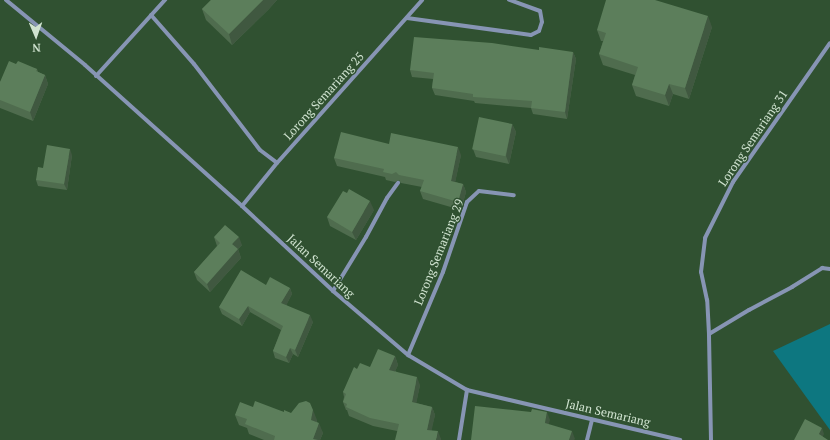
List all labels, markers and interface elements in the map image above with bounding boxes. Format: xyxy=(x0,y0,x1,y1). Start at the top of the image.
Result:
north arrow xyxy=(16,16,56,56)
text: N xyxy=(32,41,41,55)
street label: Lorong Semariang 25 xyxy=(281,49,367,143)
street label: Lorong Semariang 31 xyxy=(715,87,791,189)
street label: Lorong Semariang 29 xyxy=(411,197,467,307)
street label: Jalan Semariang xyxy=(284,231,358,301)
street label: Jalan Semariang xyxy=(564,396,652,430)

